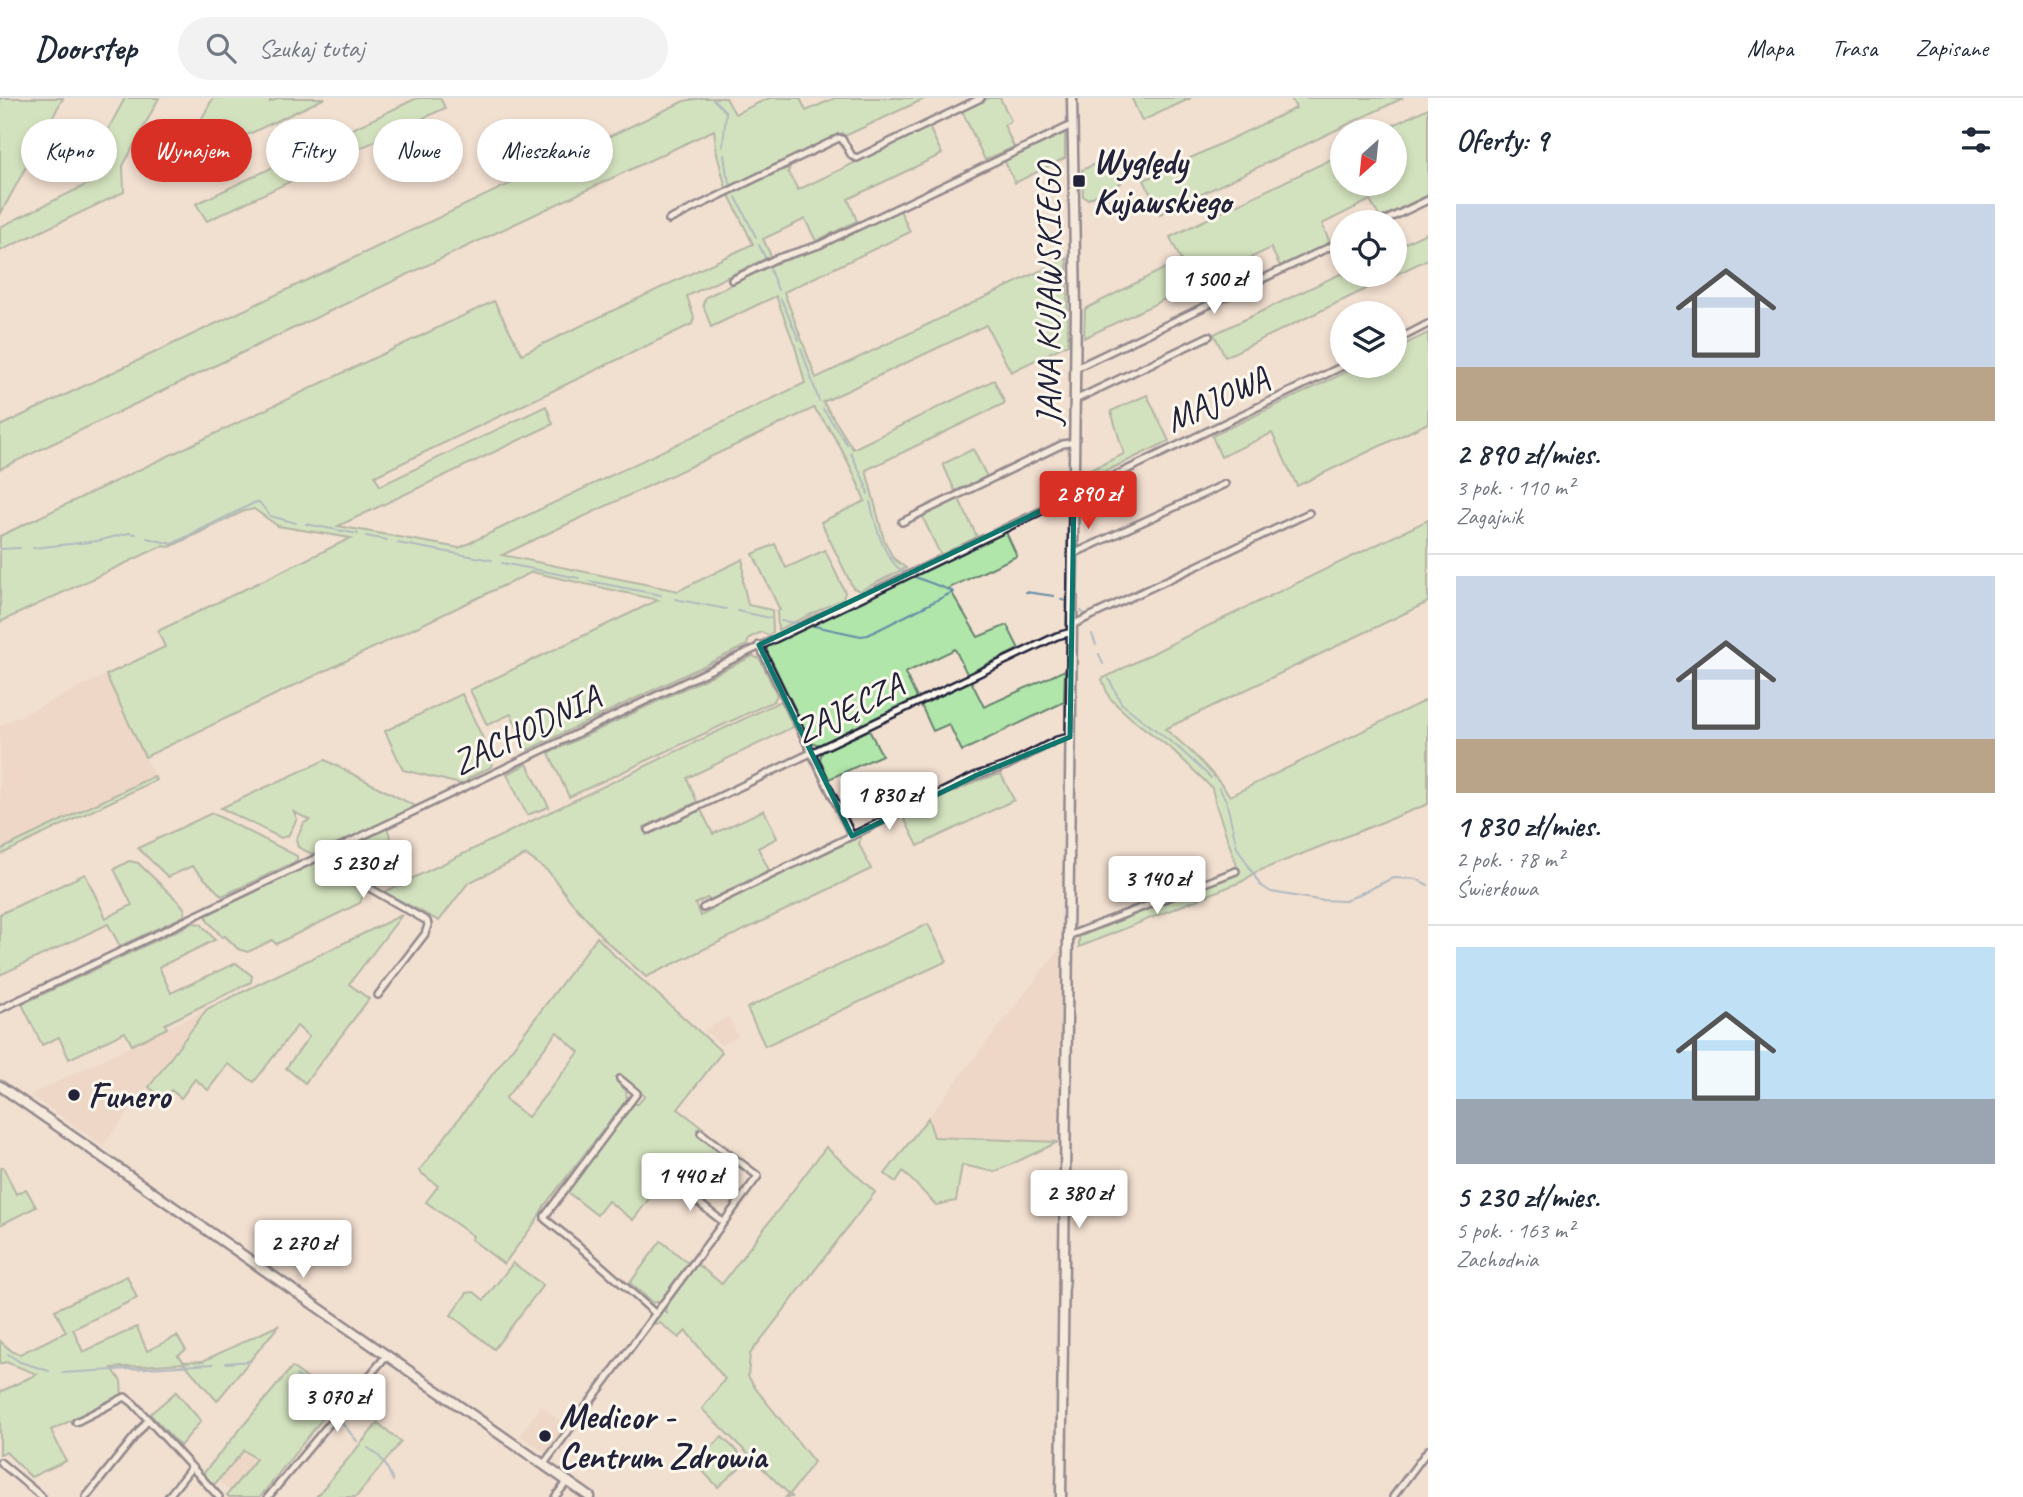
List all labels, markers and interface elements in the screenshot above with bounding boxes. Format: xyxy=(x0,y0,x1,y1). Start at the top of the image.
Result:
search box xyxy=(178,17,668,80)
text: Doorstep xyxy=(35,27,136,69)
icon: search xyxy=(202,29,240,67)
text: Szukaj tutaj xyxy=(258,32,364,65)
text: Mapa xyxy=(1747,33,1793,63)
text: Trasa xyxy=(1831,33,1877,63)
text: Zapisane xyxy=(1915,33,1988,63)
chip: Kupno xyxy=(21,119,117,182)
chip: Wynajem xyxy=(131,119,252,182)
chip: Filtry xyxy=(266,119,359,182)
chip: Nowe xyxy=(373,119,463,182)
chip: Mieszkanie xyxy=(477,119,613,182)
north arrow xyxy=(1330,119,1407,196)
map controls xyxy=(1330,119,1407,378)
text: Oferty: 9 xyxy=(1456,121,1548,159)
icon: filters xyxy=(1957,121,1995,159)
place label: Wyględy Kujawskiego xyxy=(1093,139,1234,224)
street label: JANA KUJAWSKIEGO xyxy=(1026,159,1071,427)
marker: Wyględy Kujawskiego xyxy=(1071,173,1087,189)
button: locate xyxy=(1330,210,1407,287)
icon: home xyxy=(1663,250,1789,376)
pin: 1 500 zł xyxy=(1142,256,1286,316)
text: 1 500 zł xyxy=(1182,264,1246,293)
button: layers xyxy=(1330,301,1407,378)
street label: MAJOWA xyxy=(1158,355,1277,443)
text: 2 890 zł/mies. xyxy=(1456,435,1600,473)
pin: 2 890 zł xyxy=(1016,472,1160,531)
text: 3 pok. · 110 m² xyxy=(1456,473,1574,502)
text: 2 890 zł xyxy=(1056,479,1120,508)
text: Zagajnik xyxy=(1456,502,1523,531)
icon: home xyxy=(1663,622,1789,748)
street label: ZAJĘCZA xyxy=(787,662,912,754)
street label: ZACHODNIA xyxy=(444,674,609,785)
pin: 1 830 zł xyxy=(817,772,961,832)
text: 1 830 zł xyxy=(857,780,921,809)
text: 1 830 zł/mies. xyxy=(1456,807,1600,845)
pin: 5 230 zł xyxy=(291,840,435,900)
text: 2 pok. · 78 m² xyxy=(1456,845,1564,874)
text: 5 230 zł xyxy=(331,848,395,877)
pin: 3 140 zł xyxy=(1085,856,1229,916)
text: 3 140 zł xyxy=(1125,864,1189,893)
text: Świerkowa xyxy=(1456,874,1538,903)
icon: home xyxy=(1663,993,1789,1119)
place label: Funero xyxy=(88,1073,172,1118)
marker: Funero xyxy=(66,1087,82,1103)
pin: 1 440 zł xyxy=(618,1154,762,1213)
text: 1 440 zł xyxy=(658,1161,722,1190)
pin: 2 380 zł xyxy=(1007,1170,1151,1230)
text: 2 380 zł xyxy=(1047,1178,1111,1207)
text: 5 230 zł/mies. xyxy=(1456,1178,1600,1216)
text: 5 pok. · 163 m² xyxy=(1456,1216,1574,1245)
pin: 2 270 zł xyxy=(231,1220,375,1280)
text: 2 270 zł xyxy=(271,1228,335,1257)
text: Zachodnia xyxy=(1456,1245,1538,1274)
pin: 3 070 zł xyxy=(265,1374,409,1434)
text: 3 070 zł xyxy=(305,1382,369,1411)
place label: Medicor - Centrum Zdrowia xyxy=(559,1394,769,1479)
marker: Medicor - Centrum Zdrowia xyxy=(537,1428,553,1444)

